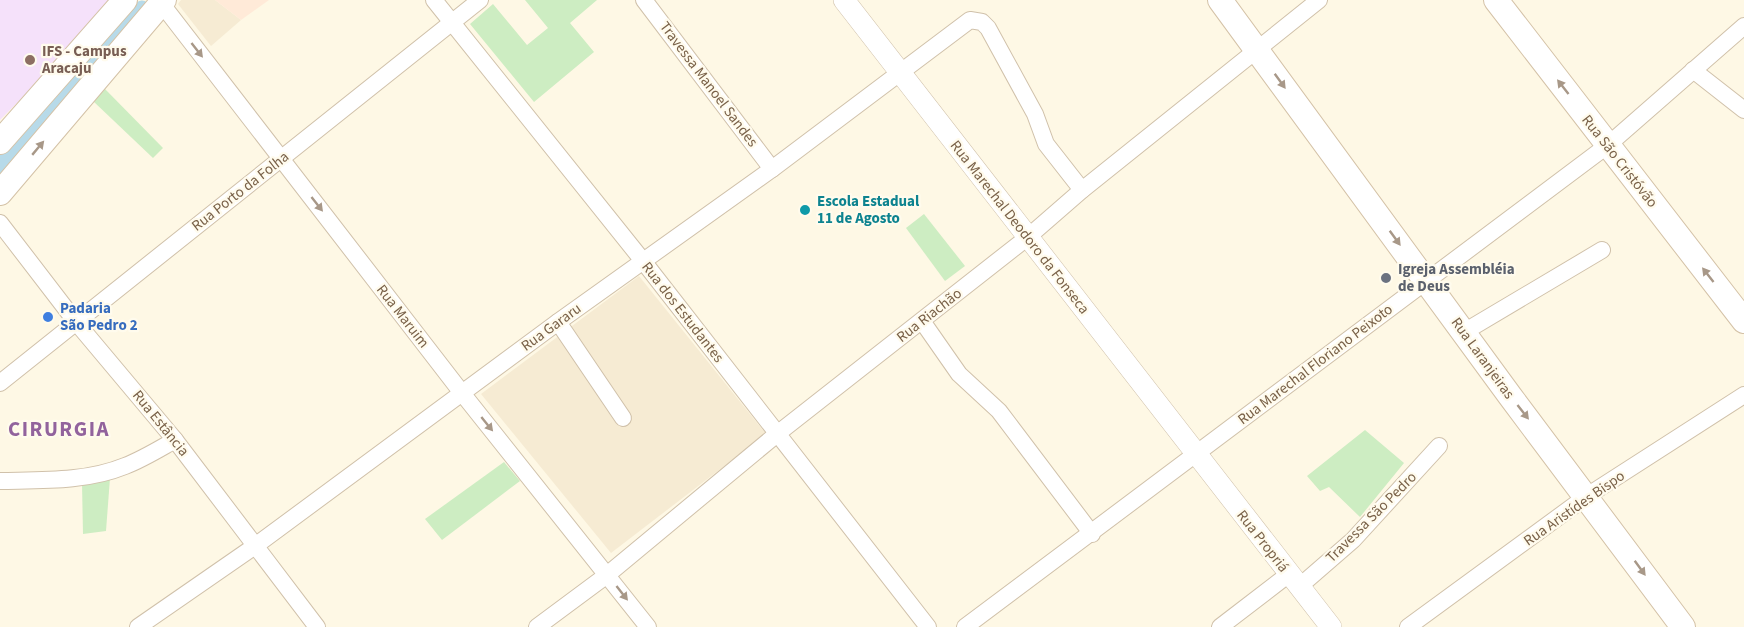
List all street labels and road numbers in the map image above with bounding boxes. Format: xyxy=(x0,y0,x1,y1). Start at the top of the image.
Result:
street label: Travessa Manoel Sandes xyxy=(654,17,763,151)
street label: Rua São Cristóvão xyxy=(1577,110,1663,212)
street label: Rua Marechal Deodoro da Fonseca xyxy=(945,136,1094,319)
street label: Rua Porto da Folha xyxy=(187,147,293,236)
street label: Rua dos Estudantes xyxy=(637,257,729,367)
street label: Rua Maruim xyxy=(371,280,434,352)
street label: Rua Riachão xyxy=(892,283,966,348)
street label: Rua Gararu xyxy=(517,298,586,356)
street label: Rua Marechal Floriano Peixoto xyxy=(1233,299,1397,430)
street label: Rua Laranjeiras xyxy=(1446,313,1519,403)
street label: Rua Estância xyxy=(127,386,194,461)
street label: Rua Aristídes Bispo xyxy=(1519,466,1629,551)
street label: Travessa São Pedro xyxy=(1321,467,1422,568)
street label: Rua Propriá xyxy=(1232,506,1294,577)

